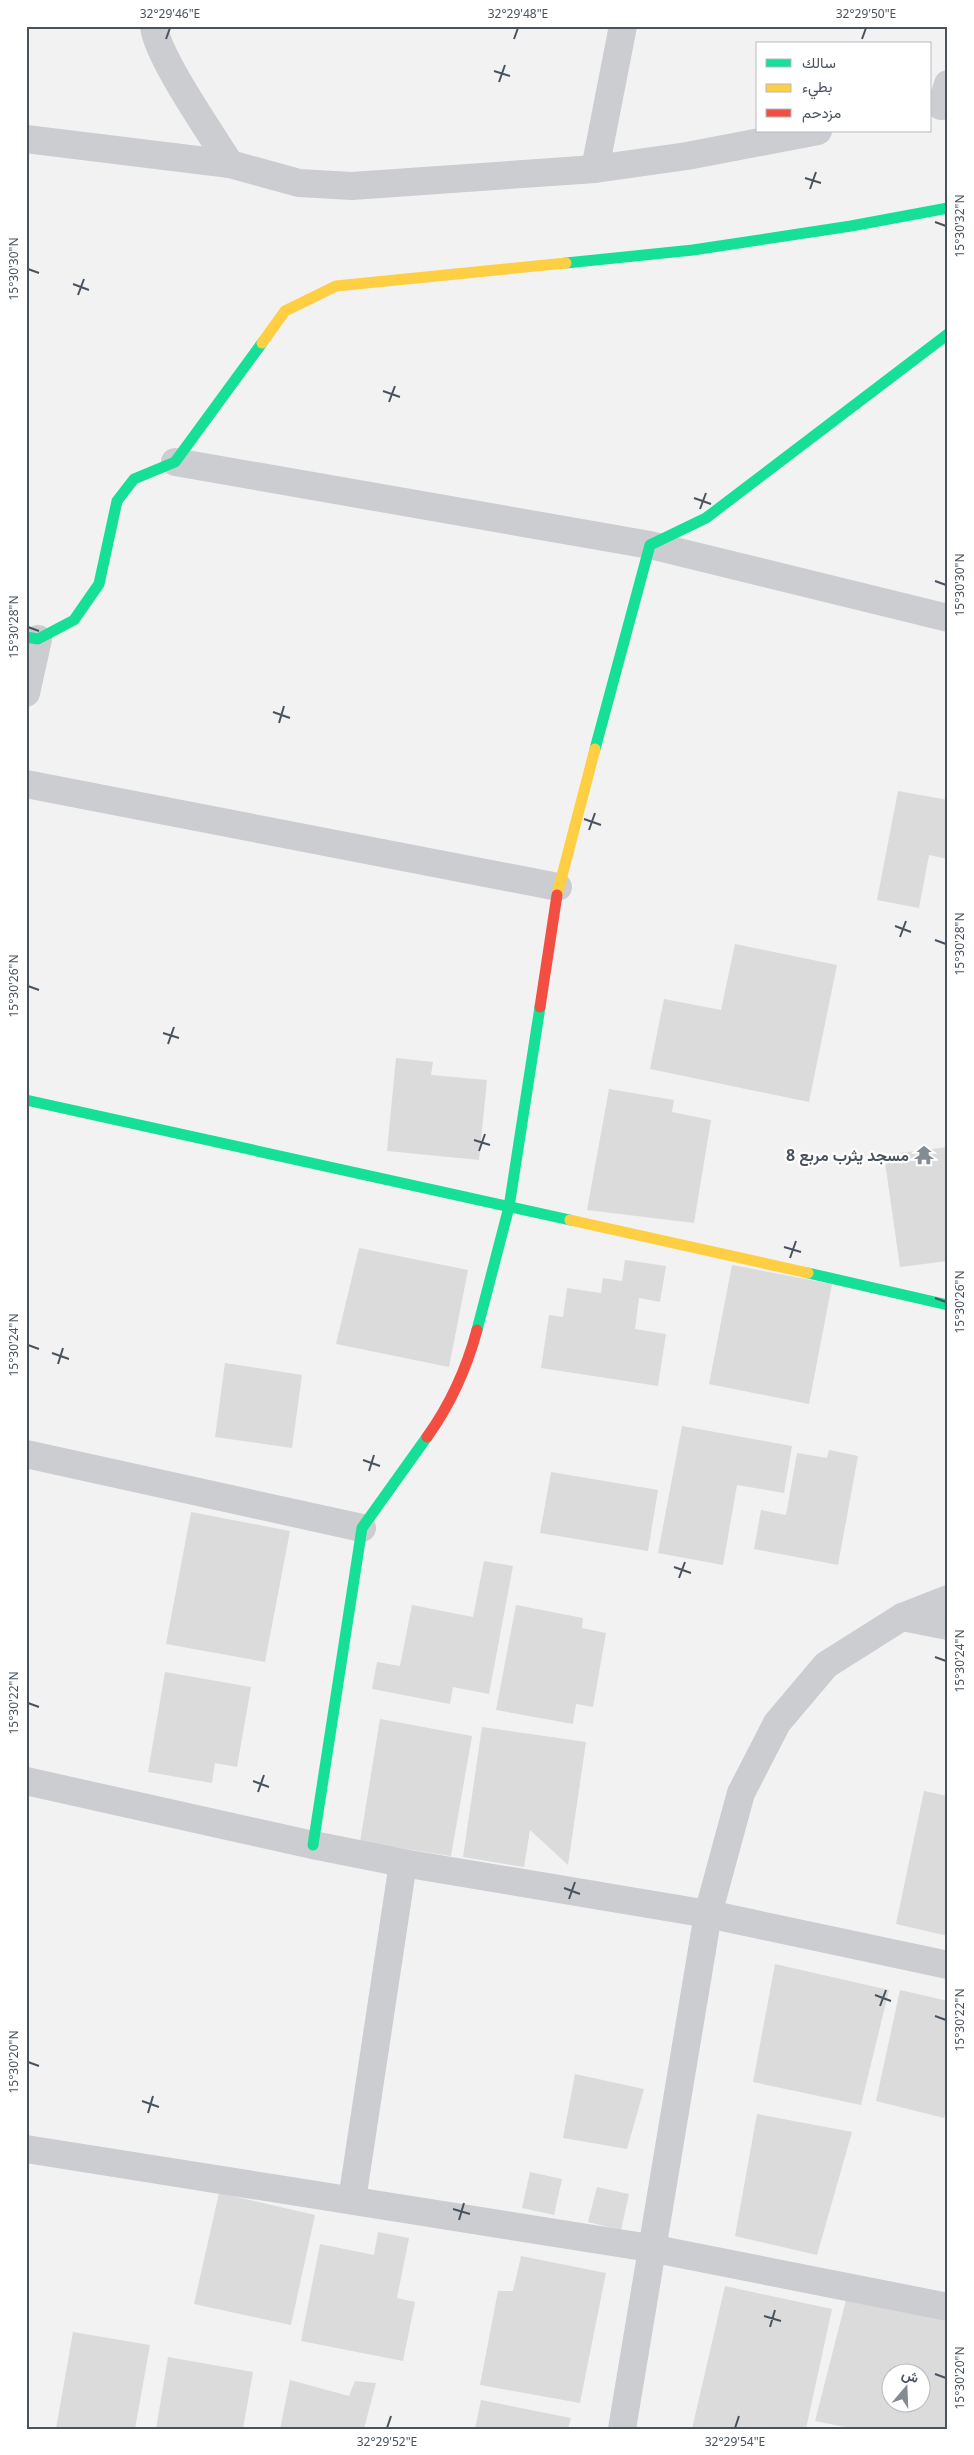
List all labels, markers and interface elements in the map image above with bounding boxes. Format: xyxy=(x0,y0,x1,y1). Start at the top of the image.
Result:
text: 32°29'46"E xyxy=(140,5,200,22)
text: 32°29'48"E xyxy=(488,5,548,22)
text: 32°29'50"E xyxy=(836,5,896,22)
legend xyxy=(756,42,932,132)
text: سالك xyxy=(802,52,836,72)
text: بطيء xyxy=(802,76,832,100)
text: مزدحم xyxy=(802,102,841,123)
text: 15°30'32"N xyxy=(951,194,968,258)
text: 15°30'30"N xyxy=(5,237,22,301)
text: 15°30'30"N xyxy=(951,553,968,617)
text: 15°30'28"N xyxy=(5,595,22,659)
text: 15°30'28"N xyxy=(951,912,968,976)
text: 15°30'26"N xyxy=(5,954,22,1018)
place label: مسجد يثرب مربع 8 xyxy=(786,1144,909,1167)
temple icon: مسجد يثرب مربع 8 xyxy=(913,1144,935,1166)
text: 15°30'26"N xyxy=(951,1270,968,1334)
text: 15°30'24"N xyxy=(5,1313,22,1377)
text: 15°30'24"N xyxy=(951,1629,968,1693)
text: 15°30'22"N xyxy=(5,1671,22,1735)
text: 15°30'22"N xyxy=(951,1988,968,2052)
text: 15°30'20"N xyxy=(5,2030,22,2094)
text: 15°30'20"N xyxy=(951,2346,968,2410)
north arrow xyxy=(882,2362,932,2412)
text: ش xyxy=(899,2364,922,2387)
text: 32°29'52"E xyxy=(357,2433,417,2450)
text: 32°29'54"E xyxy=(705,2433,765,2450)

